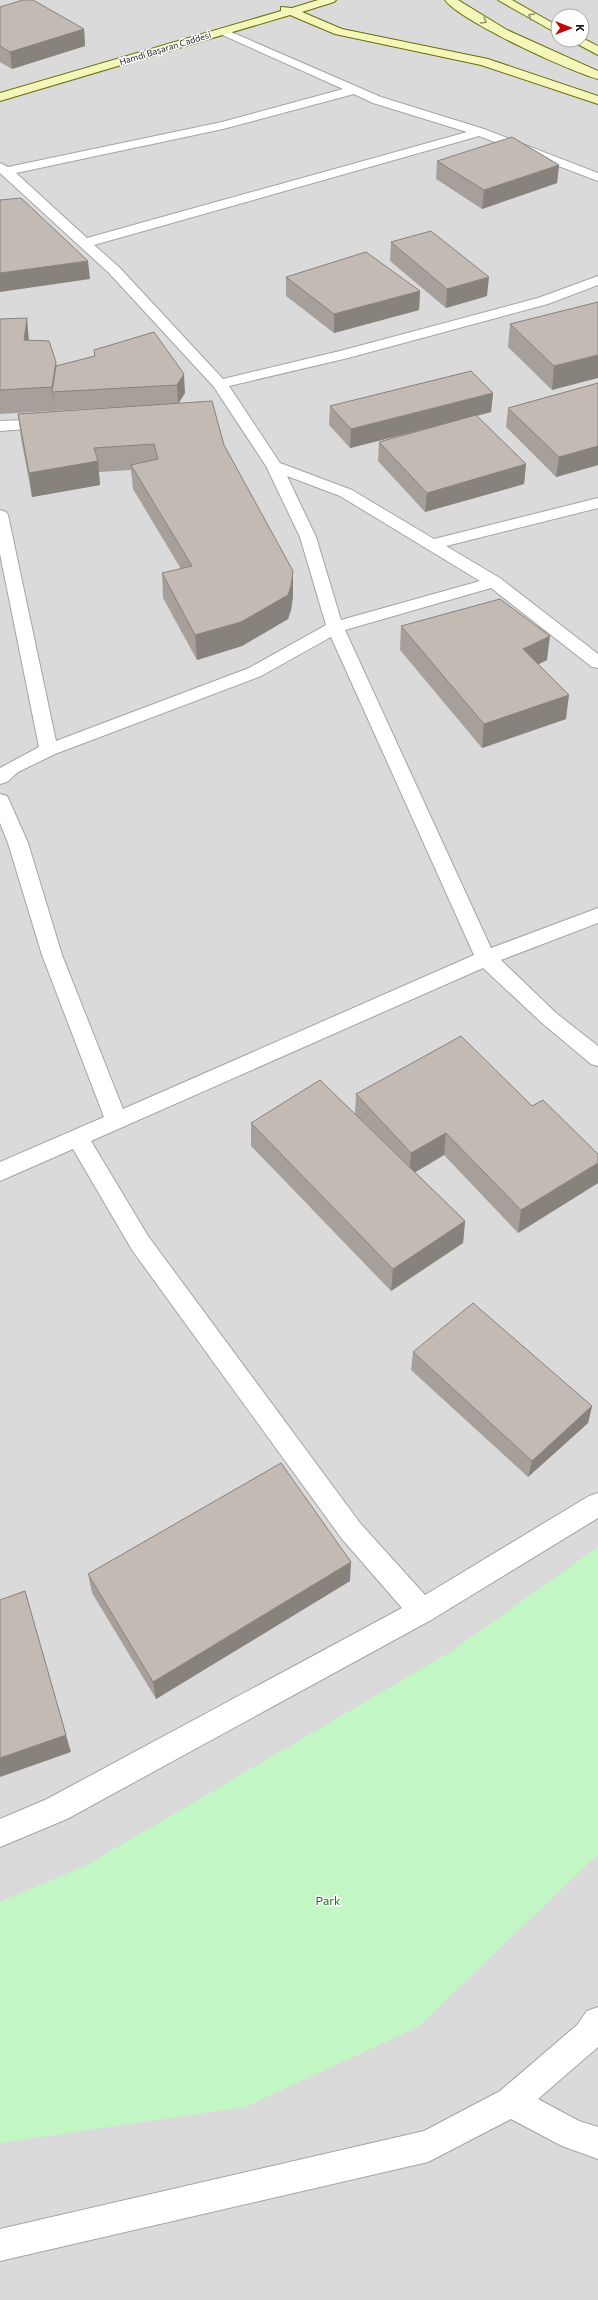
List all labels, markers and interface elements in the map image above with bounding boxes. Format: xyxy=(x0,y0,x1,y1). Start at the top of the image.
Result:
north arrow xyxy=(550,8,590,48)
one-way arrow xyxy=(528,13,535,21)
one-way arrow xyxy=(480,16,487,24)
text: K xyxy=(574,24,587,32)
street label: Hamdi Başaran Caddesi xyxy=(118,29,212,67)
park label: Park xyxy=(315,1893,341,1907)

